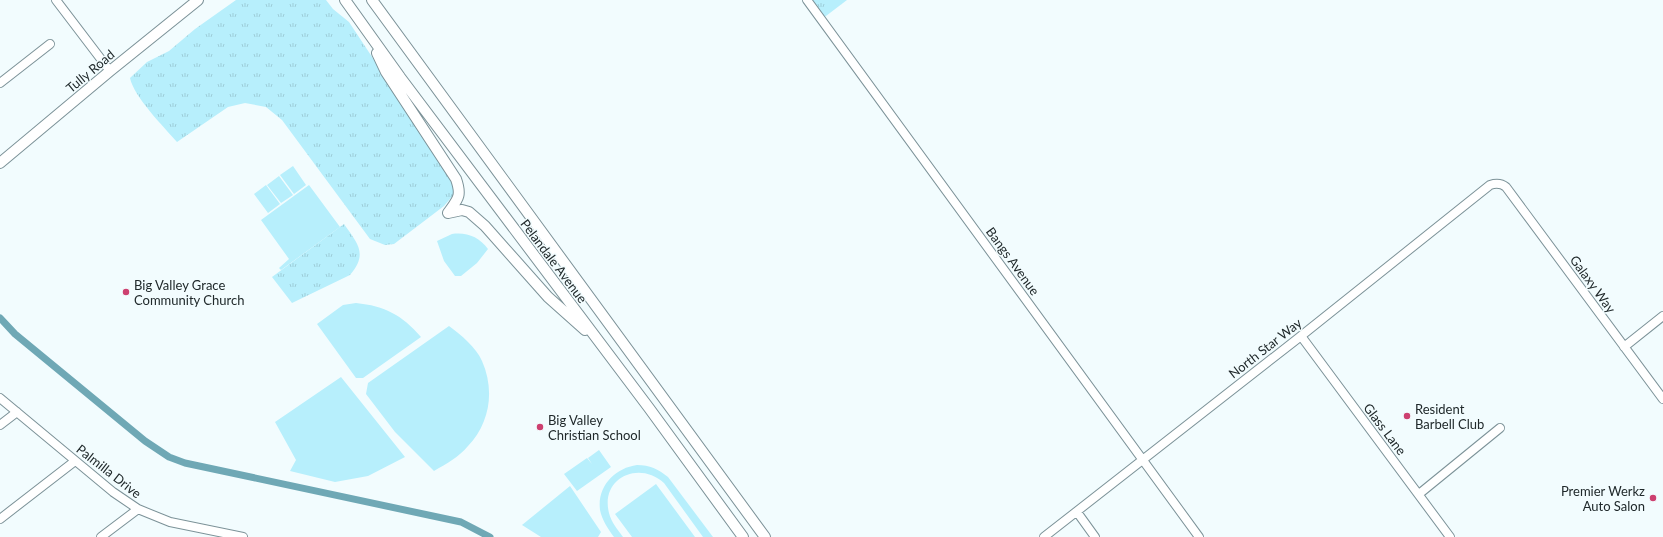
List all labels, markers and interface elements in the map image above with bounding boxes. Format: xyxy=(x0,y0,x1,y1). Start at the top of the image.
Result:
street label: Tully Road xyxy=(63,46,117,96)
street label: Pelandale Avenue xyxy=(517,216,591,306)
street label: Bangs Avenue xyxy=(983,224,1043,298)
street label: Galaxy Way xyxy=(1567,252,1619,316)
place label: Big Valley Grace Community Church xyxy=(134,277,244,308)
marker: Big Valley Grace Community Church xyxy=(121,287,131,297)
street label: North Star Way xyxy=(1225,314,1305,381)
street label: Glass Lane xyxy=(1360,400,1410,458)
place label: Resident Barbell Club xyxy=(1415,401,1484,432)
marker: Resident Barbell Club xyxy=(1402,411,1412,421)
place label: Big Valley Christian School xyxy=(548,412,641,443)
marker: Big Valley Christian School xyxy=(535,422,545,432)
street label: Palmilla Drive xyxy=(73,441,145,501)
place label: Premier Werkz Auto Salon xyxy=(1561,483,1645,514)
marker: Premier Werkz Auto Salon xyxy=(1648,493,1658,503)

